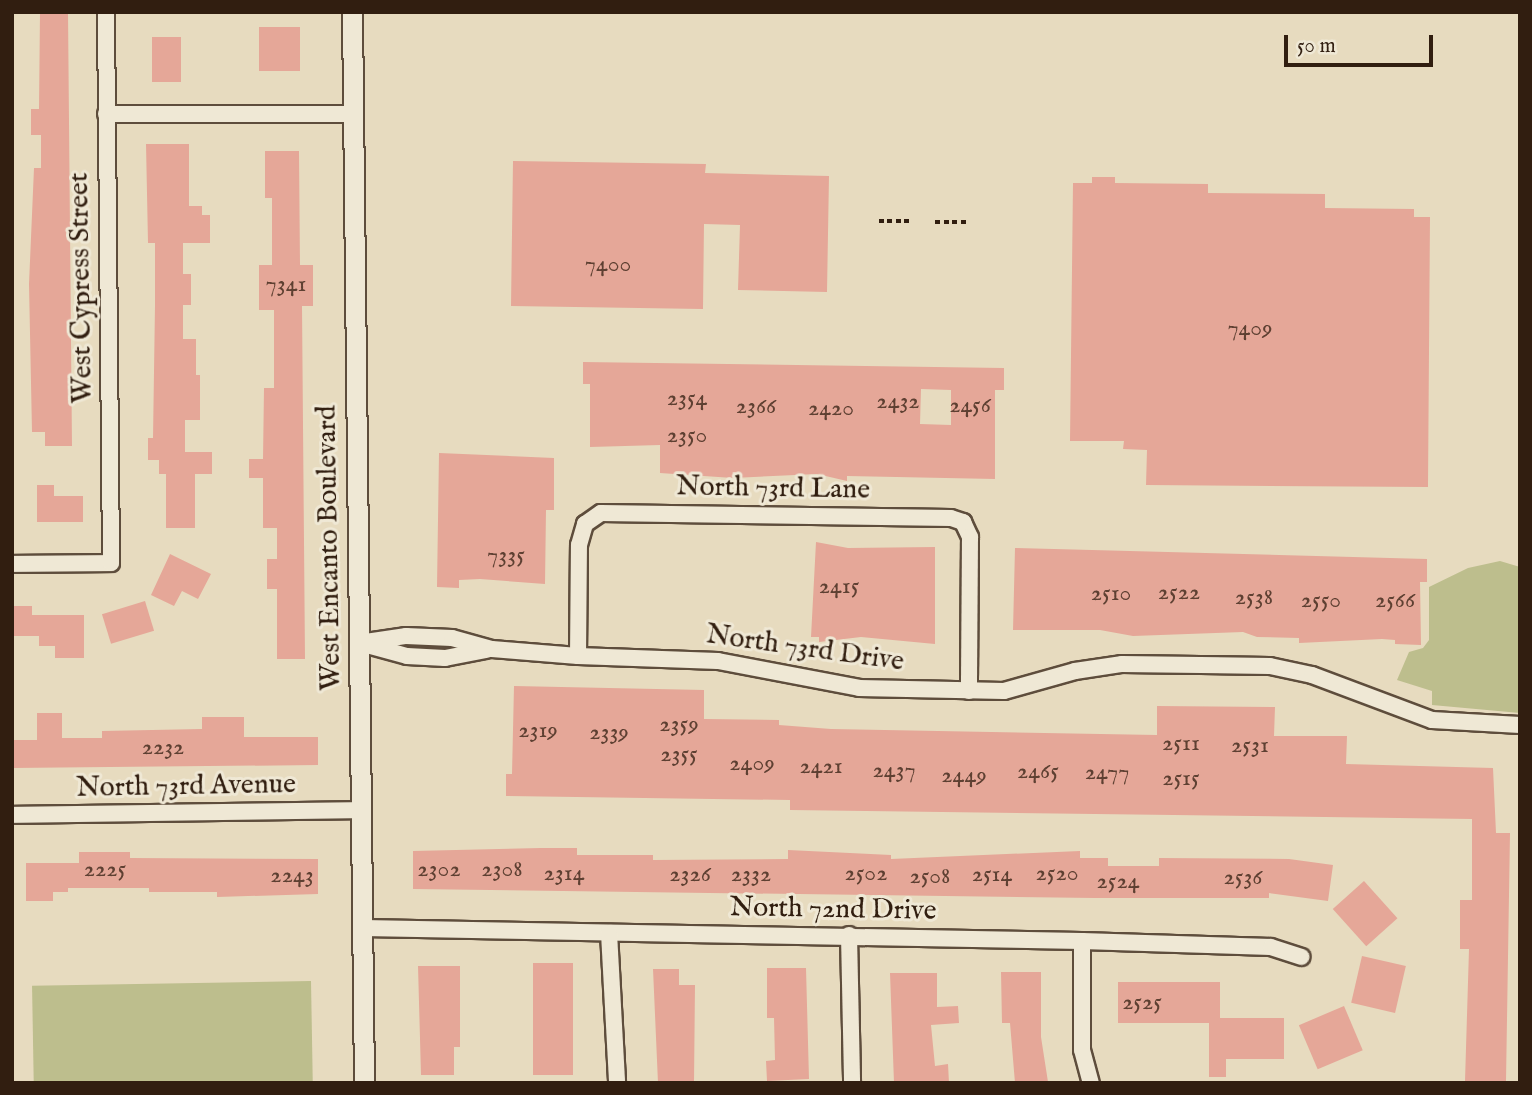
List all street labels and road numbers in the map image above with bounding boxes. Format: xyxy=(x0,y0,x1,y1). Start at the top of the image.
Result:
street label: West Cypress Street xyxy=(63,172,101,404)
street label: West Encanto Boulevard xyxy=(311,405,349,691)
street label: North 73rd Lane xyxy=(676,471,870,507)
street label: North 73rd Drive xyxy=(704,618,906,680)
street label: North 73rd Avenue xyxy=(76,768,296,806)
street label: North 72nd Drive xyxy=(729,891,937,929)

